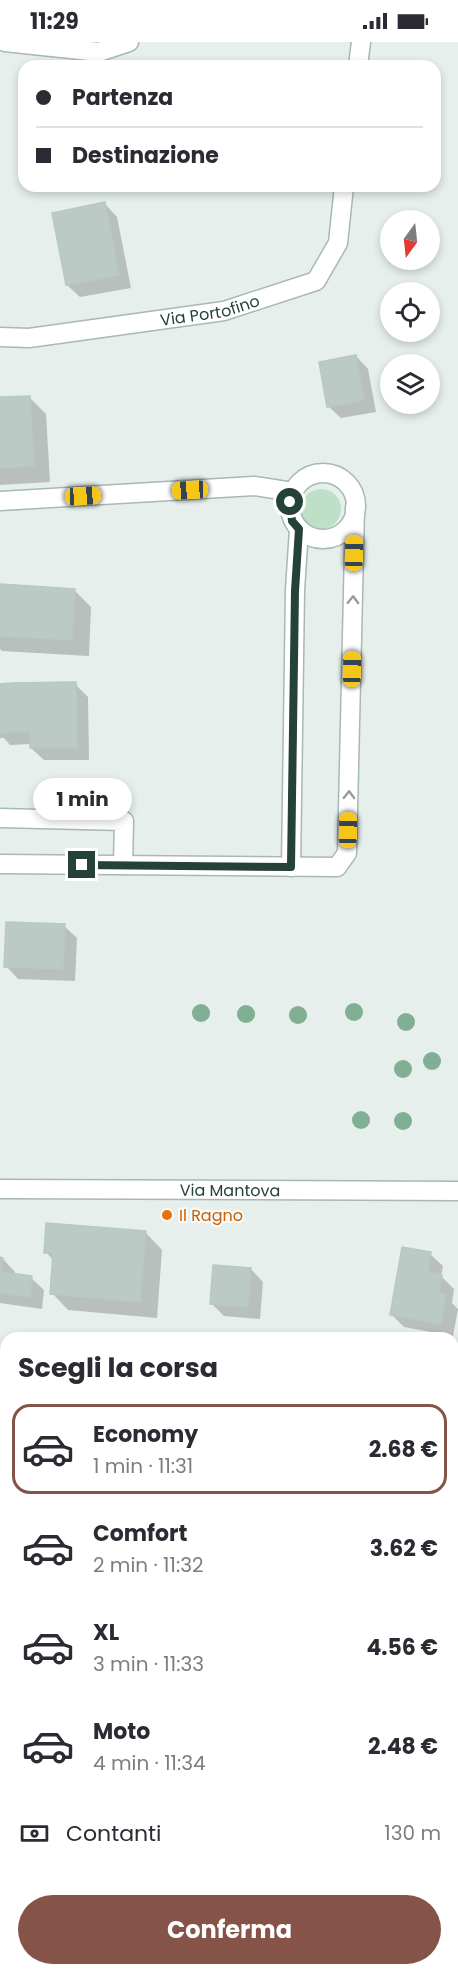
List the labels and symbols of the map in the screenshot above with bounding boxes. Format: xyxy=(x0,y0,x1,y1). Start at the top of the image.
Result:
north arrow xyxy=(380,210,440,270)
street label: Via Portofino xyxy=(159,289,263,332)
car xyxy=(172,480,208,500)
car xyxy=(65,486,101,506)
route start xyxy=(276,488,303,515)
car xyxy=(345,535,363,571)
one-way arrow xyxy=(347,595,359,604)
car xyxy=(343,651,361,687)
callout: 1 min xyxy=(32,778,132,820)
one-way arrow xyxy=(342,790,355,799)
car xyxy=(339,812,357,848)
route end xyxy=(68,851,95,878)
street label: Via Mantova xyxy=(180,1179,280,1202)
place label: Il Ragno xyxy=(179,1204,243,1227)
marker: Il Ragno xyxy=(160,1208,174,1222)

